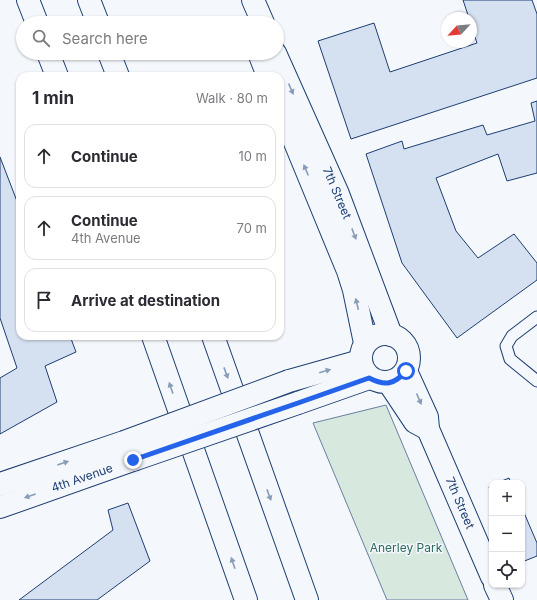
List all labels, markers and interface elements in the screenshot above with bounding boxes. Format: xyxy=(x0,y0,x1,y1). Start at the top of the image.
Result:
north arrow xyxy=(441,12,477,48)
search box xyxy=(16,16,284,60)
icon: search xyxy=(30,27,52,49)
text: Search here xyxy=(62,29,148,48)
one-way arrow xyxy=(288,83,294,94)
text: 1 min xyxy=(32,88,74,108)
text: Walk · 80 m xyxy=(196,90,268,106)
icon: ahead xyxy=(33,145,55,167)
text: Continue xyxy=(71,147,138,166)
text: 10 m xyxy=(238,148,267,164)
one-way arrow xyxy=(302,164,308,176)
street label: 7th Street xyxy=(320,165,355,221)
text: Continue xyxy=(71,211,138,230)
icon: ahead xyxy=(33,217,55,239)
text: 70 m xyxy=(237,220,267,236)
one-way arrow xyxy=(351,228,357,240)
text: 4th Avenue xyxy=(71,230,141,246)
icon: arrive xyxy=(33,289,55,311)
text: Arrive at destination xyxy=(71,291,220,310)
one-way arrow xyxy=(354,298,360,311)
route start xyxy=(397,362,415,380)
one-way arrow xyxy=(223,367,229,379)
one-way arrow xyxy=(319,368,331,374)
one-way arrow xyxy=(168,381,174,393)
one-way arrow xyxy=(416,394,422,405)
route end xyxy=(124,451,142,469)
one-way arrow xyxy=(58,459,70,465)
street label: 4th Avenue xyxy=(49,460,115,495)
street label: 7th Street xyxy=(443,475,478,531)
map controls xyxy=(489,480,525,588)
button: + xyxy=(489,480,525,516)
one-way arrow xyxy=(267,490,273,502)
one-way arrow xyxy=(23,494,35,500)
button: − xyxy=(489,516,525,552)
park label: Anerley Park xyxy=(370,540,443,555)
button: locate xyxy=(489,552,525,588)
one-way arrow xyxy=(230,557,236,569)

